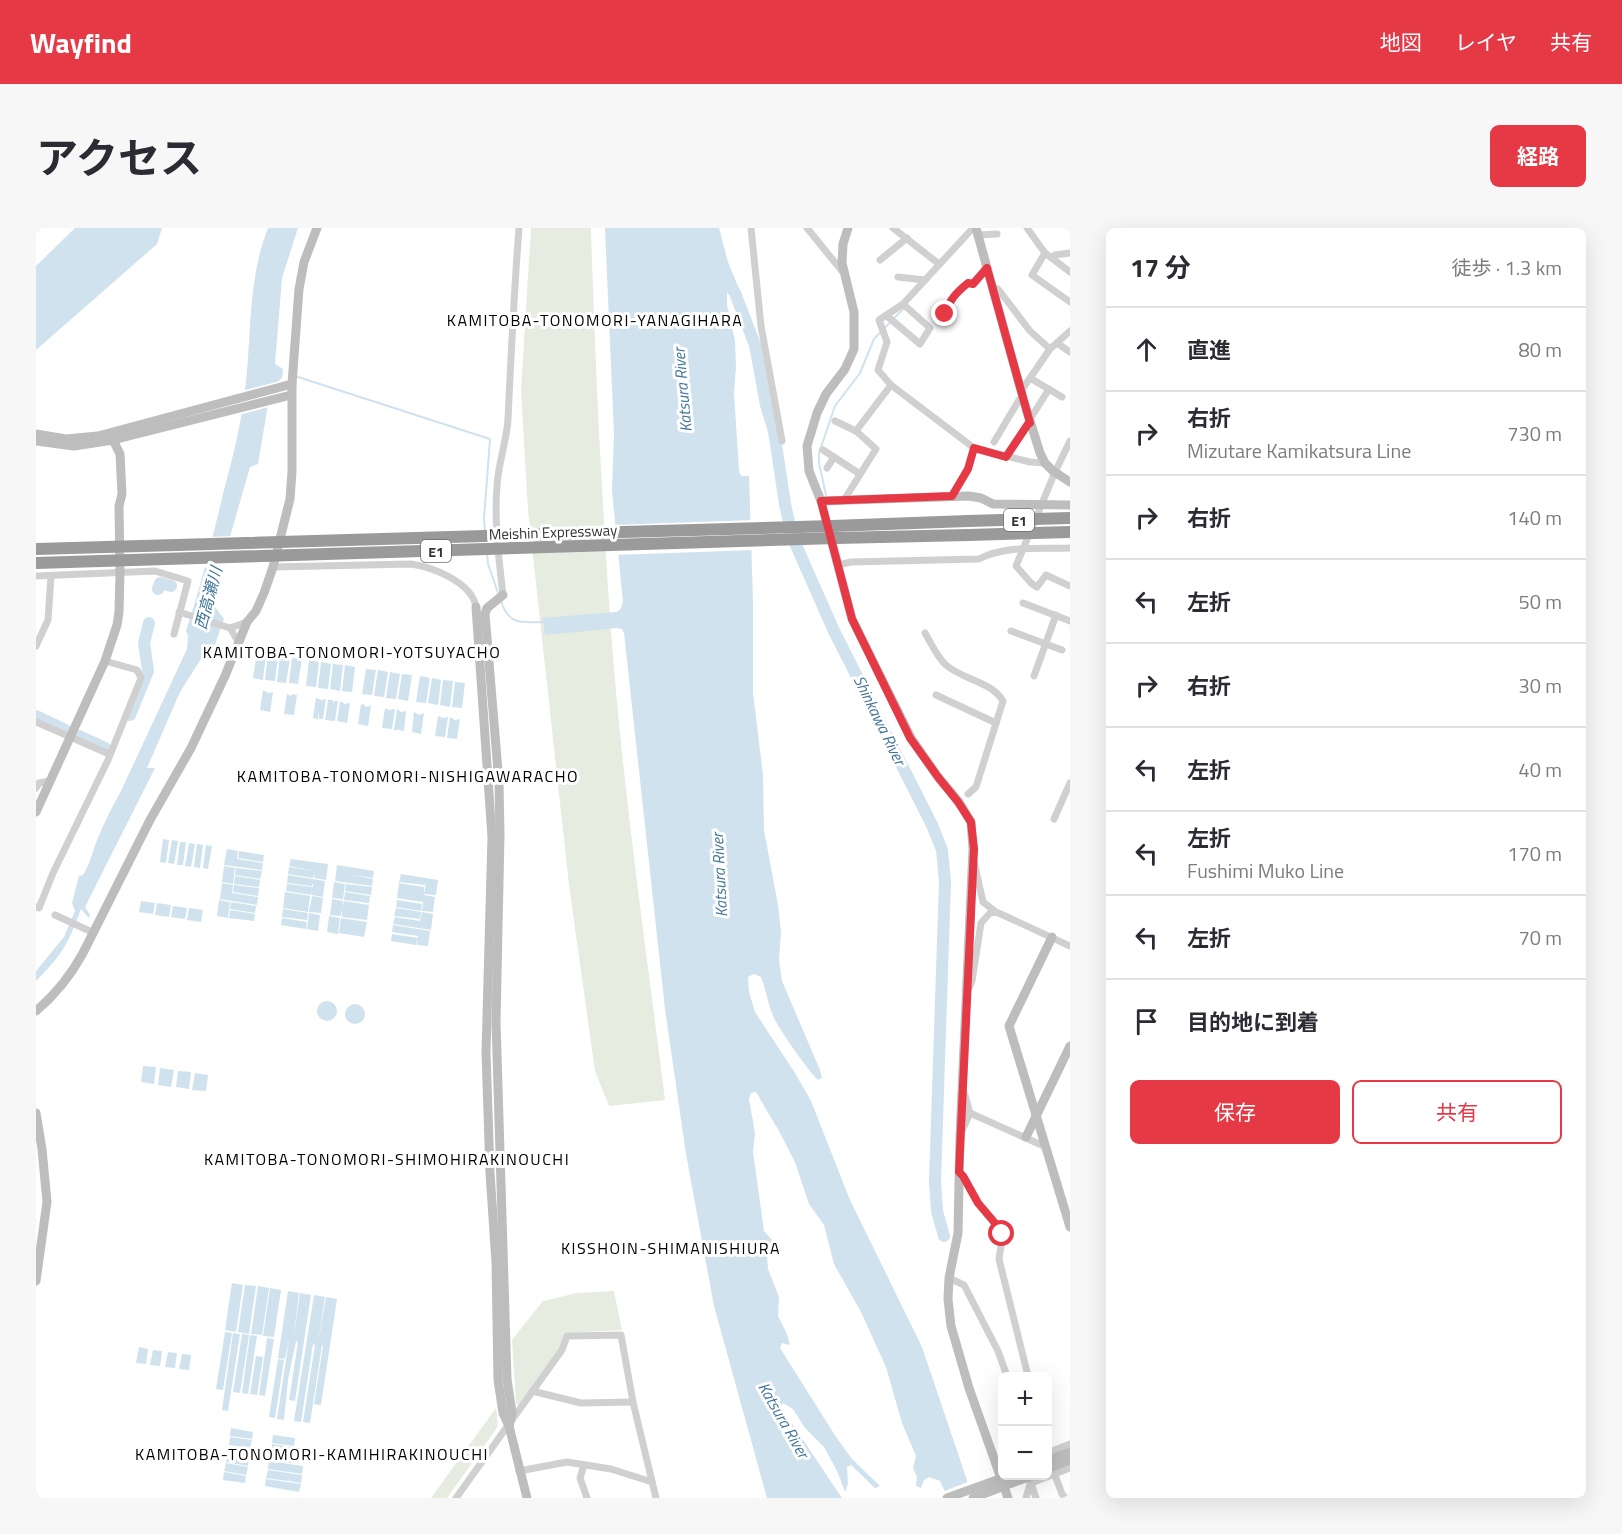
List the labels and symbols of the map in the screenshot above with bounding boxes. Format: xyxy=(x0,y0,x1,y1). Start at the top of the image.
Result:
route end xyxy=(931,300,957,326)
district label: KAMITOBA-TONOMORI-YANAGIHARA xyxy=(447,308,743,332)
water label: Katsura River xyxy=(666,345,698,433)
road number: E1 xyxy=(1004,509,1034,531)
street label: Meishin Expressway xyxy=(488,518,618,546)
road number: E1 xyxy=(421,540,451,562)
water label: 西高瀬川 xyxy=(188,562,228,632)
district label: KAMITOBA-TONOMORI-YOTSUYACHO xyxy=(203,640,501,664)
water label: Shinkawa River xyxy=(848,671,913,771)
district label: KAMITOBA-TONOMORI-NISHIGAWARACHO xyxy=(237,764,579,788)
water label: Katsura River xyxy=(705,830,733,918)
district label: KAMITOBA-TONOMORI-SHIMOHIRAKINOUCHI xyxy=(204,1147,570,1171)
route start xyxy=(988,1220,1014,1246)
district label: KISSHOIN-SHIMANISHIURA xyxy=(561,1236,781,1260)
water label: Katsura River xyxy=(753,1378,816,1464)
district label: KAMITOBA-TONOMORI-KAMIHIRAKINOUCHI xyxy=(135,1442,489,1466)

